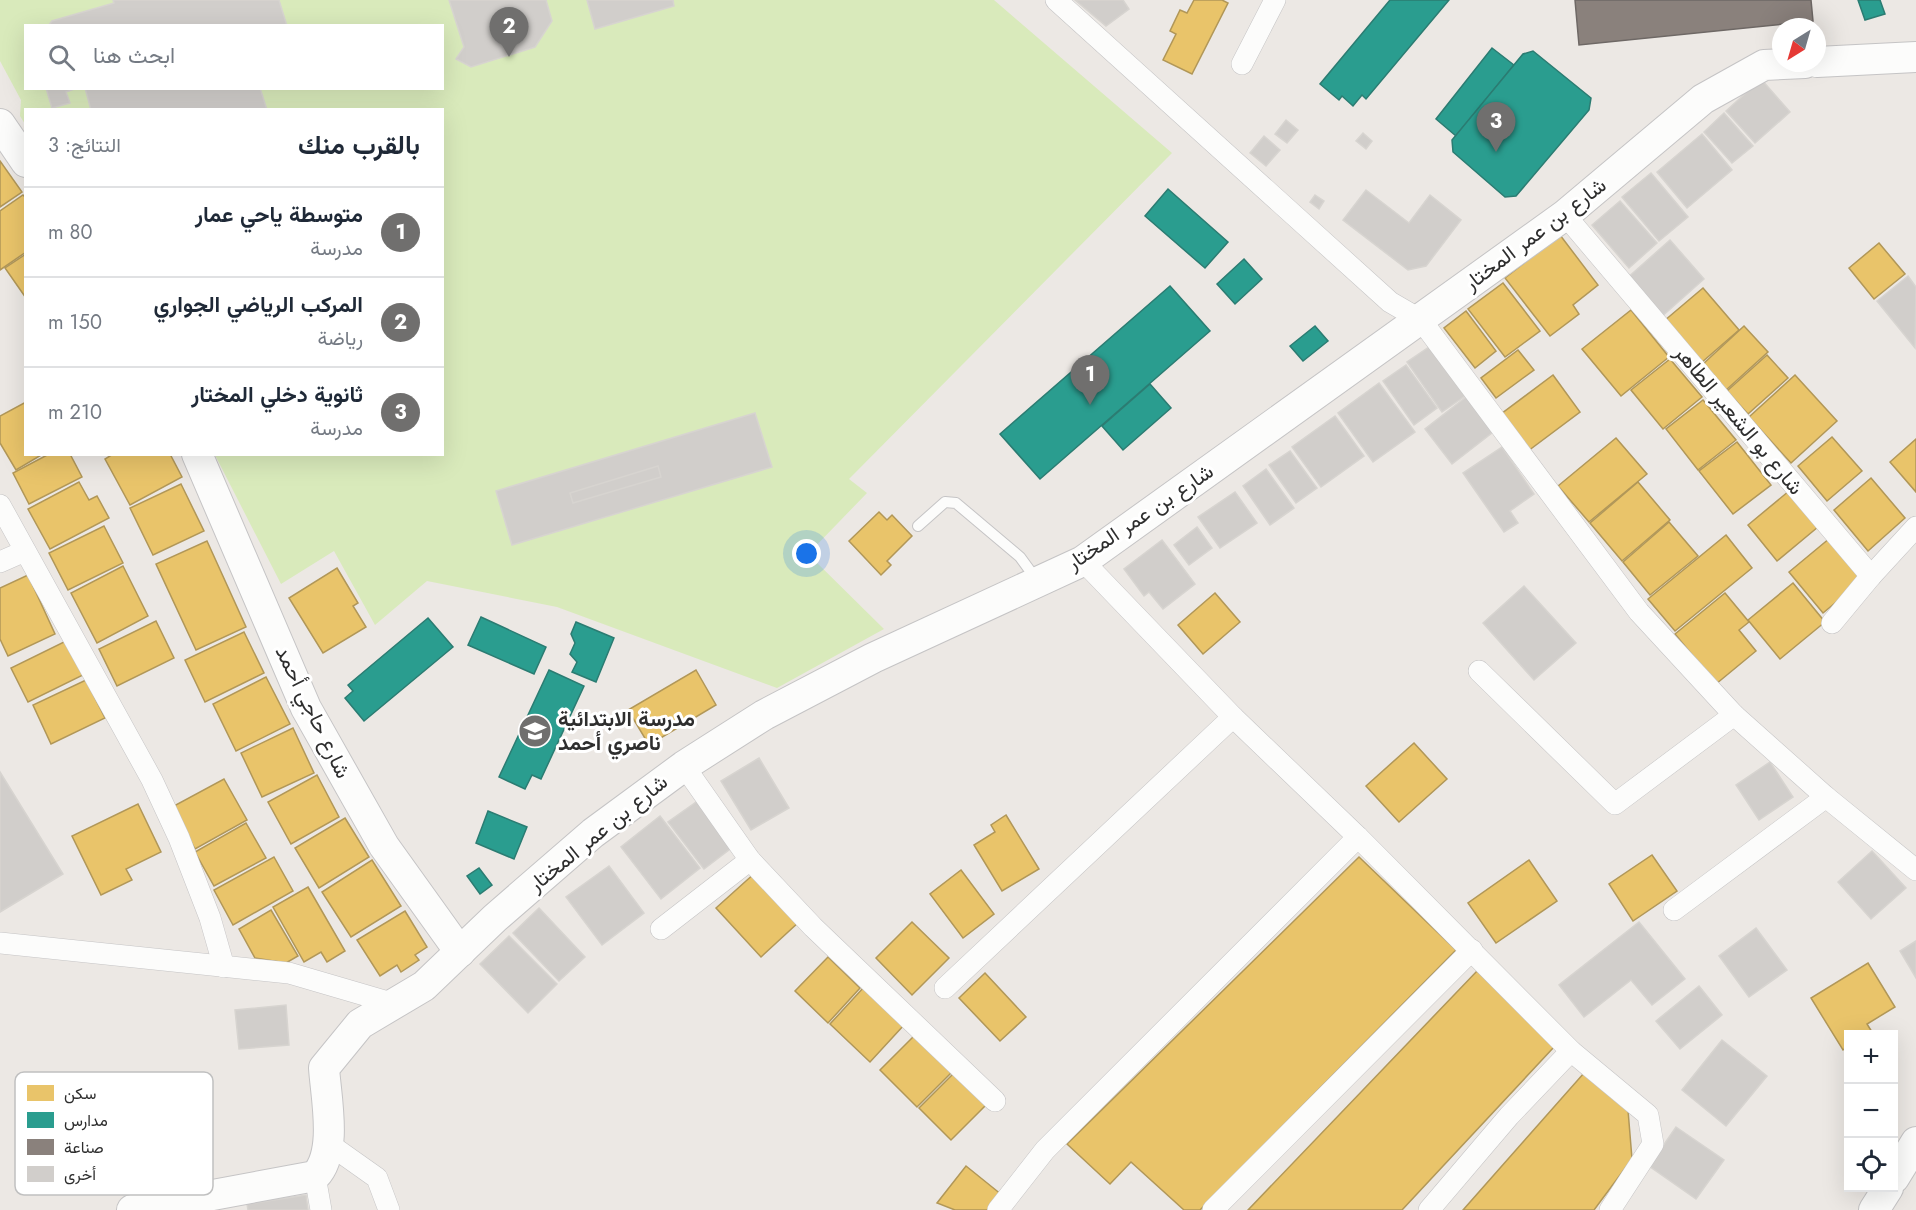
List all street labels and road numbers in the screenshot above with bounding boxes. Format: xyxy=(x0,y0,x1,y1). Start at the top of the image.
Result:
street label: شارع بن عمر المختار xyxy=(1457,170,1613,298)
street label: شارع بو الشعير الطاهر xyxy=(1667,338,1811,501)
street label: شارع بن عمر المختار xyxy=(1060,457,1220,578)
street label: شارع حاجي أحمد xyxy=(266,641,358,784)
street label: شارع بن عمر المختار xyxy=(521,767,674,899)

